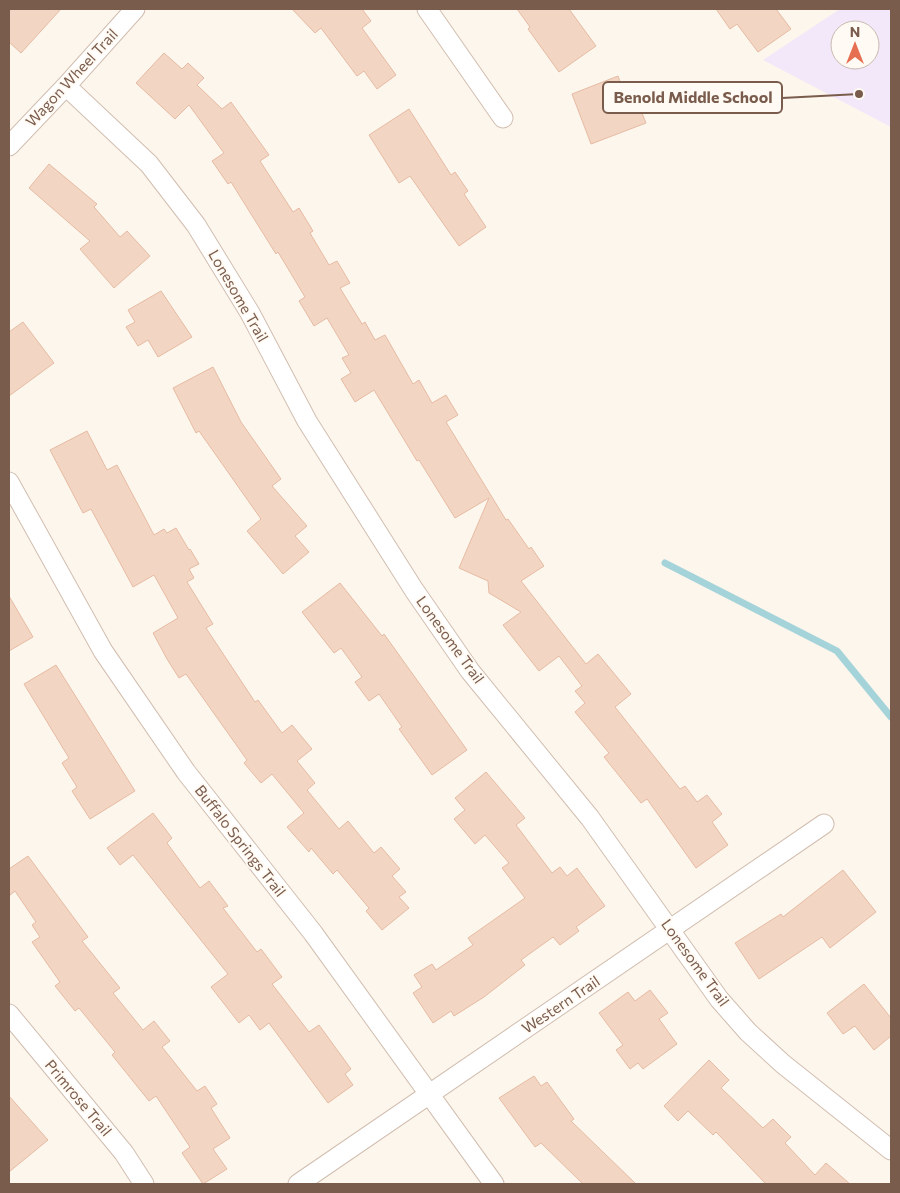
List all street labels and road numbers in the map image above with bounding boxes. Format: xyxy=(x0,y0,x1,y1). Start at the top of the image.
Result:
street label: Wagon Wheel Trail xyxy=(21,25,121,130)
street label: Lonesome Trail xyxy=(205,246,273,345)
street label: Lonesome Trail xyxy=(413,592,488,687)
street label: Buffalo Springs Trail xyxy=(192,781,290,900)
street label: Lonesome Trail xyxy=(658,915,733,1010)
street label: Western Trail xyxy=(518,972,603,1037)
street label: Primrose Trail xyxy=(42,1055,116,1139)

